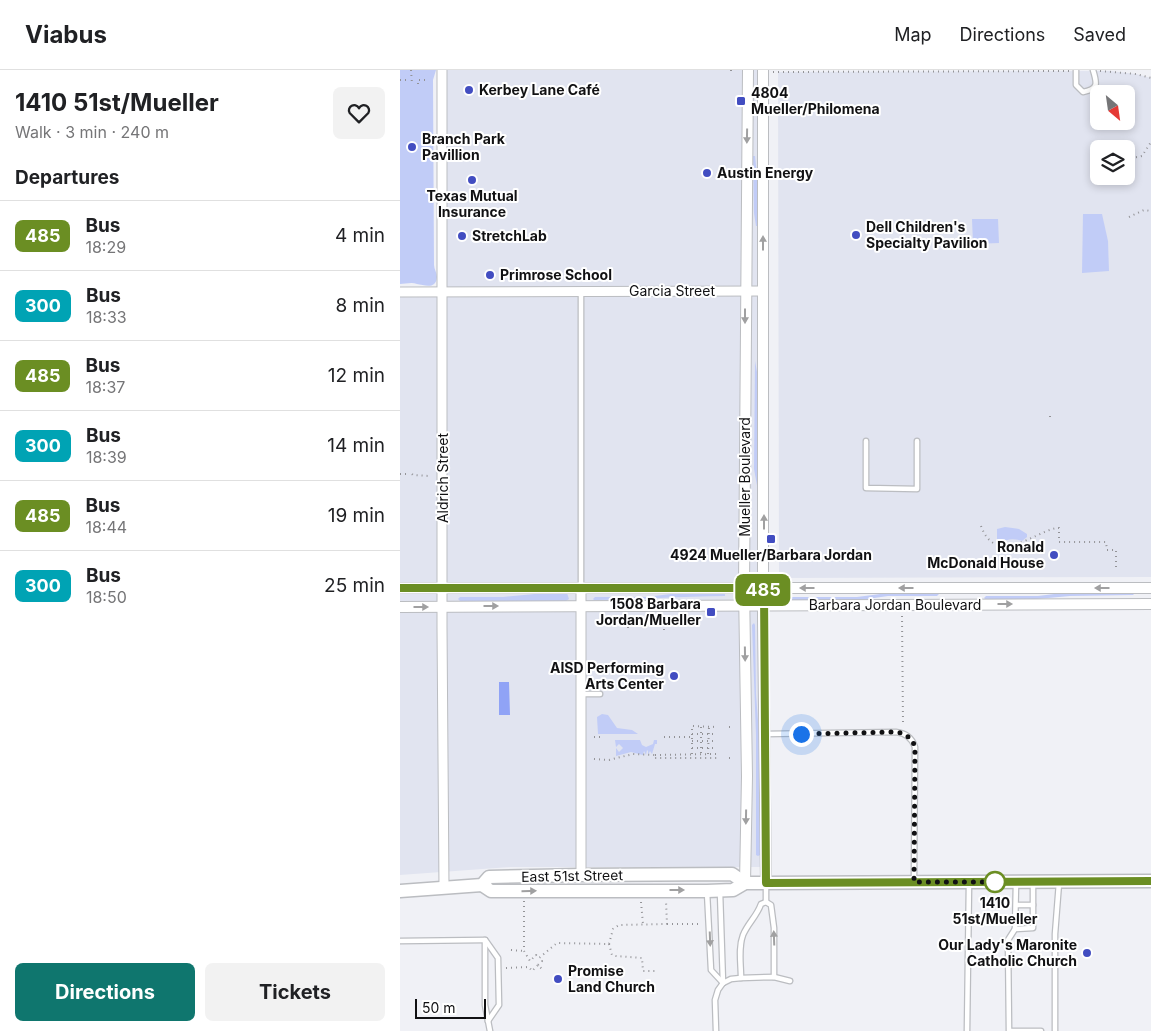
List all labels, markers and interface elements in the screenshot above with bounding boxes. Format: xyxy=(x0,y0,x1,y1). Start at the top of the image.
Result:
text: Viabus xyxy=(25,20,107,49)
text: Map xyxy=(894,24,932,45)
text: Directions xyxy=(960,24,1045,45)
text: Saved xyxy=(1073,24,1126,45)
place label: Kerbey Lane Café xyxy=(479,81,600,98)
marker: Kerbey Lane Café xyxy=(463,84,475,96)
place label: 4804 Mueller/Philomena xyxy=(751,84,880,117)
north arrow xyxy=(1090,85,1135,130)
map controls xyxy=(1090,85,1135,185)
button: heart xyxy=(333,87,385,139)
text: 1410 51st/Mueller xyxy=(15,88,219,117)
marker: 4804 Mueller/Philomena xyxy=(735,95,747,107)
text: Walk · 3 min · 240 m xyxy=(15,122,169,142)
one-way arrow xyxy=(743,128,751,144)
place label: Branch Park Pavillion xyxy=(422,130,506,163)
button: layers xyxy=(1090,140,1135,185)
marker: Branch Park Pavillion xyxy=(406,141,418,153)
place label: Austin Energy xyxy=(717,164,814,181)
text: Departures xyxy=(15,166,119,189)
marker: Austin Energy xyxy=(701,167,713,179)
marker: Texas Mutual Insurance xyxy=(466,174,478,186)
place label: Texas Mutual Insurance xyxy=(426,187,518,220)
text: Bus xyxy=(85,214,120,237)
place label: Dell Children's Specialty Pavilion xyxy=(866,218,988,251)
text: 4 min xyxy=(335,224,385,247)
text: 485 xyxy=(25,225,60,246)
place label: StretchLab xyxy=(472,227,547,244)
marker: Dell Children's Specialty Pavilion xyxy=(850,229,862,241)
marker: StretchLab xyxy=(456,230,468,242)
one-way arrow xyxy=(759,234,767,250)
text: 18:29 xyxy=(85,237,126,257)
place label: Primrose School xyxy=(500,266,612,283)
marker: Primrose School xyxy=(484,269,496,281)
street label: Garcia Street xyxy=(629,282,715,299)
text: Bus xyxy=(86,284,121,307)
text: 8 min xyxy=(335,294,385,317)
text: 300 xyxy=(25,295,61,316)
text: 18:33 xyxy=(86,307,127,327)
one-way arrow xyxy=(741,308,749,324)
text: Bus xyxy=(85,354,120,377)
text: 12 min xyxy=(328,364,385,387)
text: 485 xyxy=(25,365,60,386)
text: 18:37 xyxy=(85,377,125,397)
street label: Mueller Boulevard xyxy=(736,417,753,537)
text: Bus xyxy=(86,424,121,447)
street label: Aldrich Street xyxy=(434,432,451,523)
text: 14 min xyxy=(327,434,385,457)
text: 300 xyxy=(25,435,61,456)
text: 18:39 xyxy=(86,447,127,467)
text: Bus xyxy=(85,494,120,517)
text: 19 min xyxy=(328,504,385,527)
text: 485 xyxy=(25,505,60,526)
one-way arrow xyxy=(760,514,768,530)
text: 18:44 xyxy=(85,517,127,537)
marker: 4924 Mueller/Barbara Jordan xyxy=(765,533,777,545)
place label: Ronald McDonald House xyxy=(927,538,1044,571)
place label: 4924 Mueller/Barbara Jordan xyxy=(670,546,872,563)
marker: Ronald McDonald House xyxy=(1048,549,1060,561)
text: Bus xyxy=(86,564,121,587)
text: 25 min xyxy=(324,574,385,597)
line badge: 485 xyxy=(734,574,792,606)
text: 300 xyxy=(25,575,61,596)
text: 485 xyxy=(745,579,781,600)
one-way arrow xyxy=(799,584,815,592)
one-way arrow xyxy=(897,584,913,592)
one-way arrow xyxy=(1094,584,1110,592)
text: 18:50 xyxy=(86,587,127,607)
place label: 1508 Barbara Jordan/Mueller xyxy=(596,595,701,628)
street label: Barbara Jordan Boulevard xyxy=(809,596,981,613)
one-way arrow xyxy=(997,600,1013,608)
one-way arrow xyxy=(483,602,499,610)
one-way arrow xyxy=(413,603,429,611)
marker: 1508 Barbara Jordan/Mueller xyxy=(705,606,717,618)
one-way arrow xyxy=(741,647,749,663)
place label: AISD Performing Arts Center xyxy=(550,659,664,692)
marker: AISD Performing Arts Center xyxy=(668,670,680,682)
your location xyxy=(789,722,814,747)
one-way arrow xyxy=(742,809,750,825)
street label: East 51st Street xyxy=(521,866,623,885)
marker: 1410 51st/Mueller xyxy=(984,871,1006,893)
one-way arrow xyxy=(669,886,685,894)
one-way arrow xyxy=(521,887,537,895)
place label: 1410 51st/Mueller xyxy=(952,894,1038,927)
one-way arrow xyxy=(770,930,778,946)
one-way arrow xyxy=(706,931,714,947)
place label: Our Lady's Maronite Catholic Church xyxy=(938,936,1077,969)
marker: Our Lady's Maronite Catholic Church xyxy=(1081,947,1093,959)
place label: Promise Land Church xyxy=(568,962,655,995)
button: Directions xyxy=(15,963,195,1021)
button: Tickets xyxy=(205,963,385,1021)
marker: Promise Land Church xyxy=(552,973,564,985)
scale bar xyxy=(415,996,486,1019)
text: 50 m xyxy=(422,999,456,1016)

